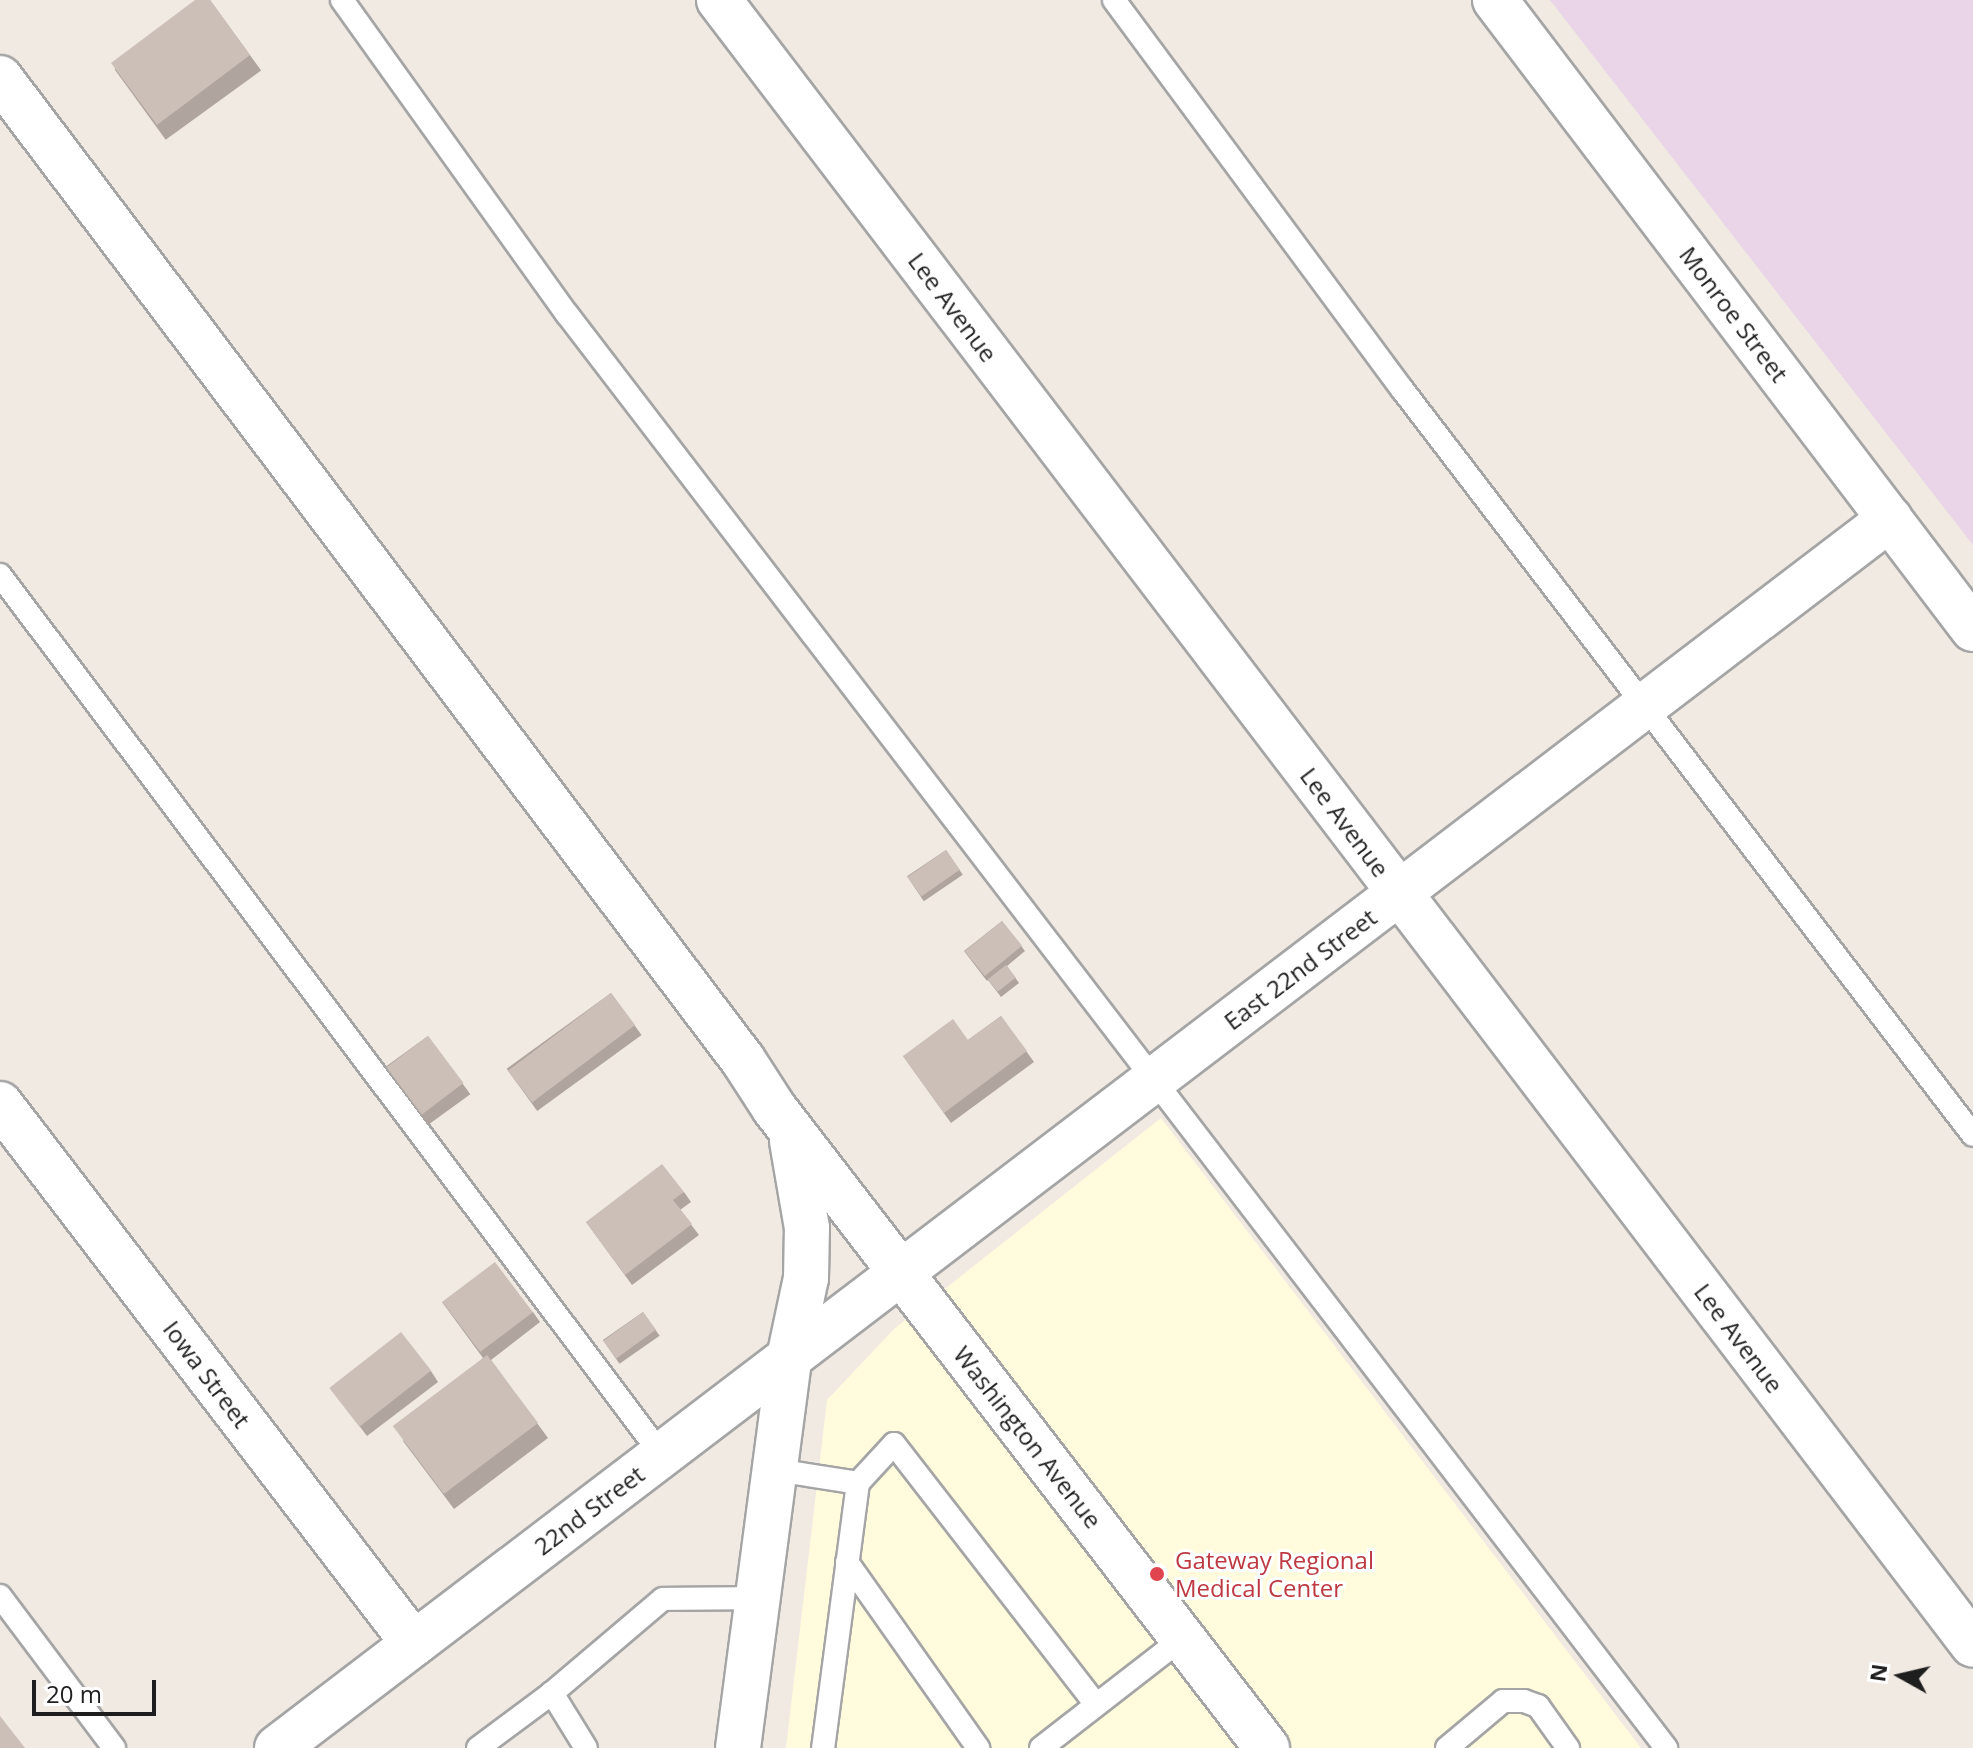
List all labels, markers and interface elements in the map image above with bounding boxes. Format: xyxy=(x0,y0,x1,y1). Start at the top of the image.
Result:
street label: Monroe Street xyxy=(1674,241,1794,387)
street label: Lee Avenue xyxy=(903,247,1003,367)
street label: Lee Avenue xyxy=(1295,762,1395,882)
street label: East 22nd Street xyxy=(1218,902,1382,1036)
street label: Lee Avenue xyxy=(1689,1278,1789,1398)
street label: Iowa Street xyxy=(157,1315,257,1433)
street label: Washington Avenue xyxy=(948,1340,1108,1534)
street label: 22nd Street xyxy=(528,1459,650,1561)
place label: Gateway Regional Medical Center xyxy=(1175,1546,1374,1602)
marker: Gateway Regional Medical Center xyxy=(1146,1563,1168,1585)
north arrow xyxy=(1861,1636,1941,1716)
text: N xyxy=(1861,1662,1893,1684)
scale bar xyxy=(36,1664,160,1714)
text: 20 m xyxy=(46,1677,102,1710)

